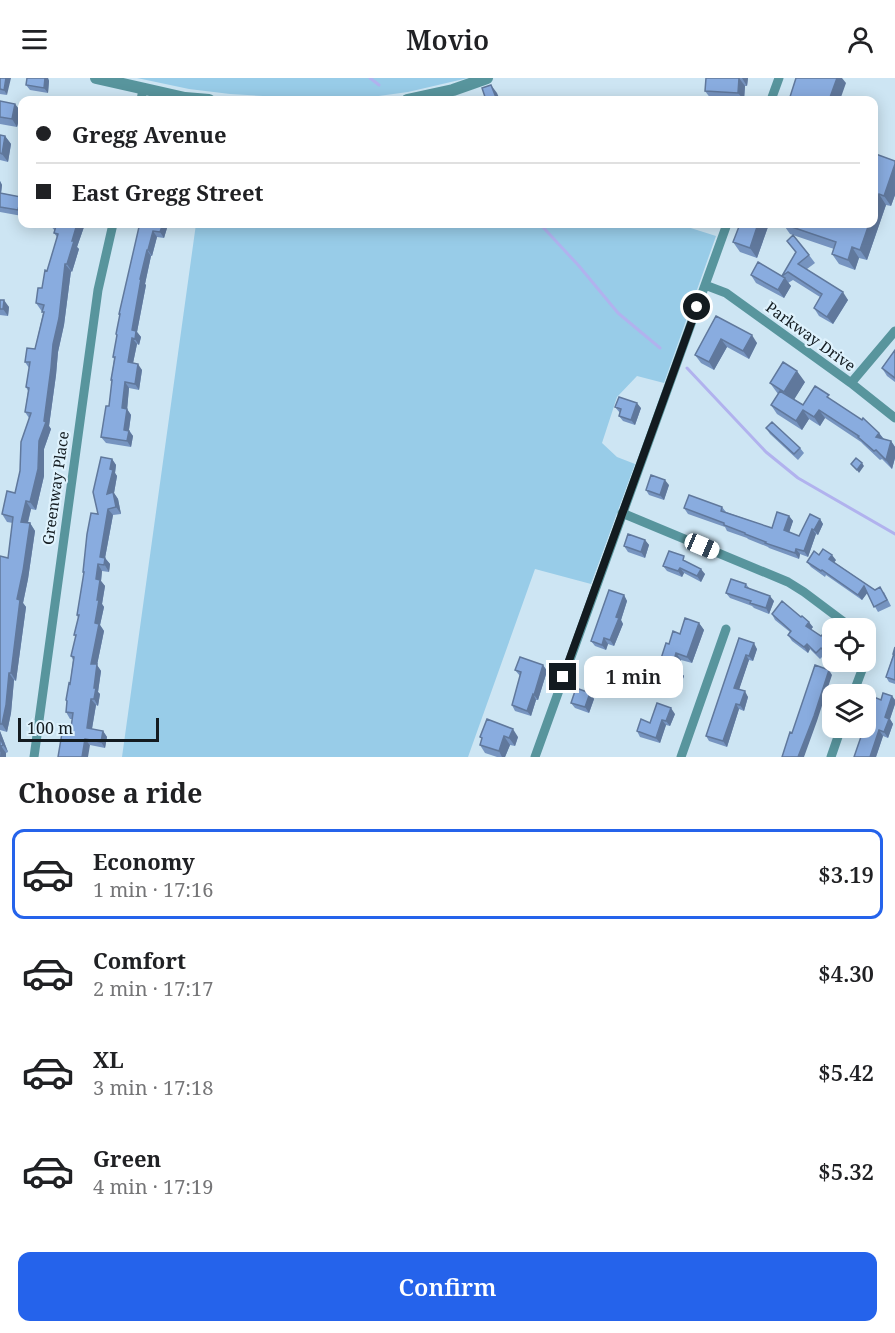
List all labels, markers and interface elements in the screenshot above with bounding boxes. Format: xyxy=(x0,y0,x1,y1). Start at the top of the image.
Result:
text: Movio xyxy=(406,21,489,58)
icon: menu xyxy=(18,23,51,56)
icon: person xyxy=(844,23,877,56)
text: Gregg Avenue xyxy=(72,119,227,149)
text: East Gregg Street xyxy=(72,177,263,207)
route start xyxy=(683,293,710,320)
street label: Parkway Drive xyxy=(762,297,860,375)
street label: Greenway Place xyxy=(37,430,73,546)
car xyxy=(682,531,722,561)
map controls xyxy=(822,618,876,738)
button: locate xyxy=(822,618,876,672)
callout: 1 min xyxy=(584,656,683,698)
route end xyxy=(549,663,576,690)
text: 1 min xyxy=(606,663,661,690)
button: layers xyxy=(822,684,876,738)
scale bar xyxy=(18,715,159,742)
text: 100 m xyxy=(27,717,73,739)
text: Choose a ride xyxy=(18,774,203,811)
text: Economy xyxy=(93,846,195,876)
icon: car xyxy=(21,847,75,901)
text: $3.19 xyxy=(818,859,874,889)
text: 1 min · 17:16 xyxy=(93,876,213,903)
text: Comfort xyxy=(93,945,186,975)
icon: car xyxy=(21,946,75,1000)
text: $4.30 xyxy=(818,958,874,988)
text: 2 min · 17:17 xyxy=(93,975,213,1002)
text: XL xyxy=(93,1044,124,1074)
icon: car xyxy=(21,1045,75,1099)
text: $5.42 xyxy=(818,1057,874,1087)
text: 3 min · 17:18 xyxy=(93,1074,213,1101)
text: Green xyxy=(93,1143,161,1173)
icon: car xyxy=(21,1144,75,1198)
text: $5.32 xyxy=(818,1156,874,1186)
text: 4 min · 17:19 xyxy=(93,1173,213,1200)
button: Confirm xyxy=(18,1252,877,1321)

